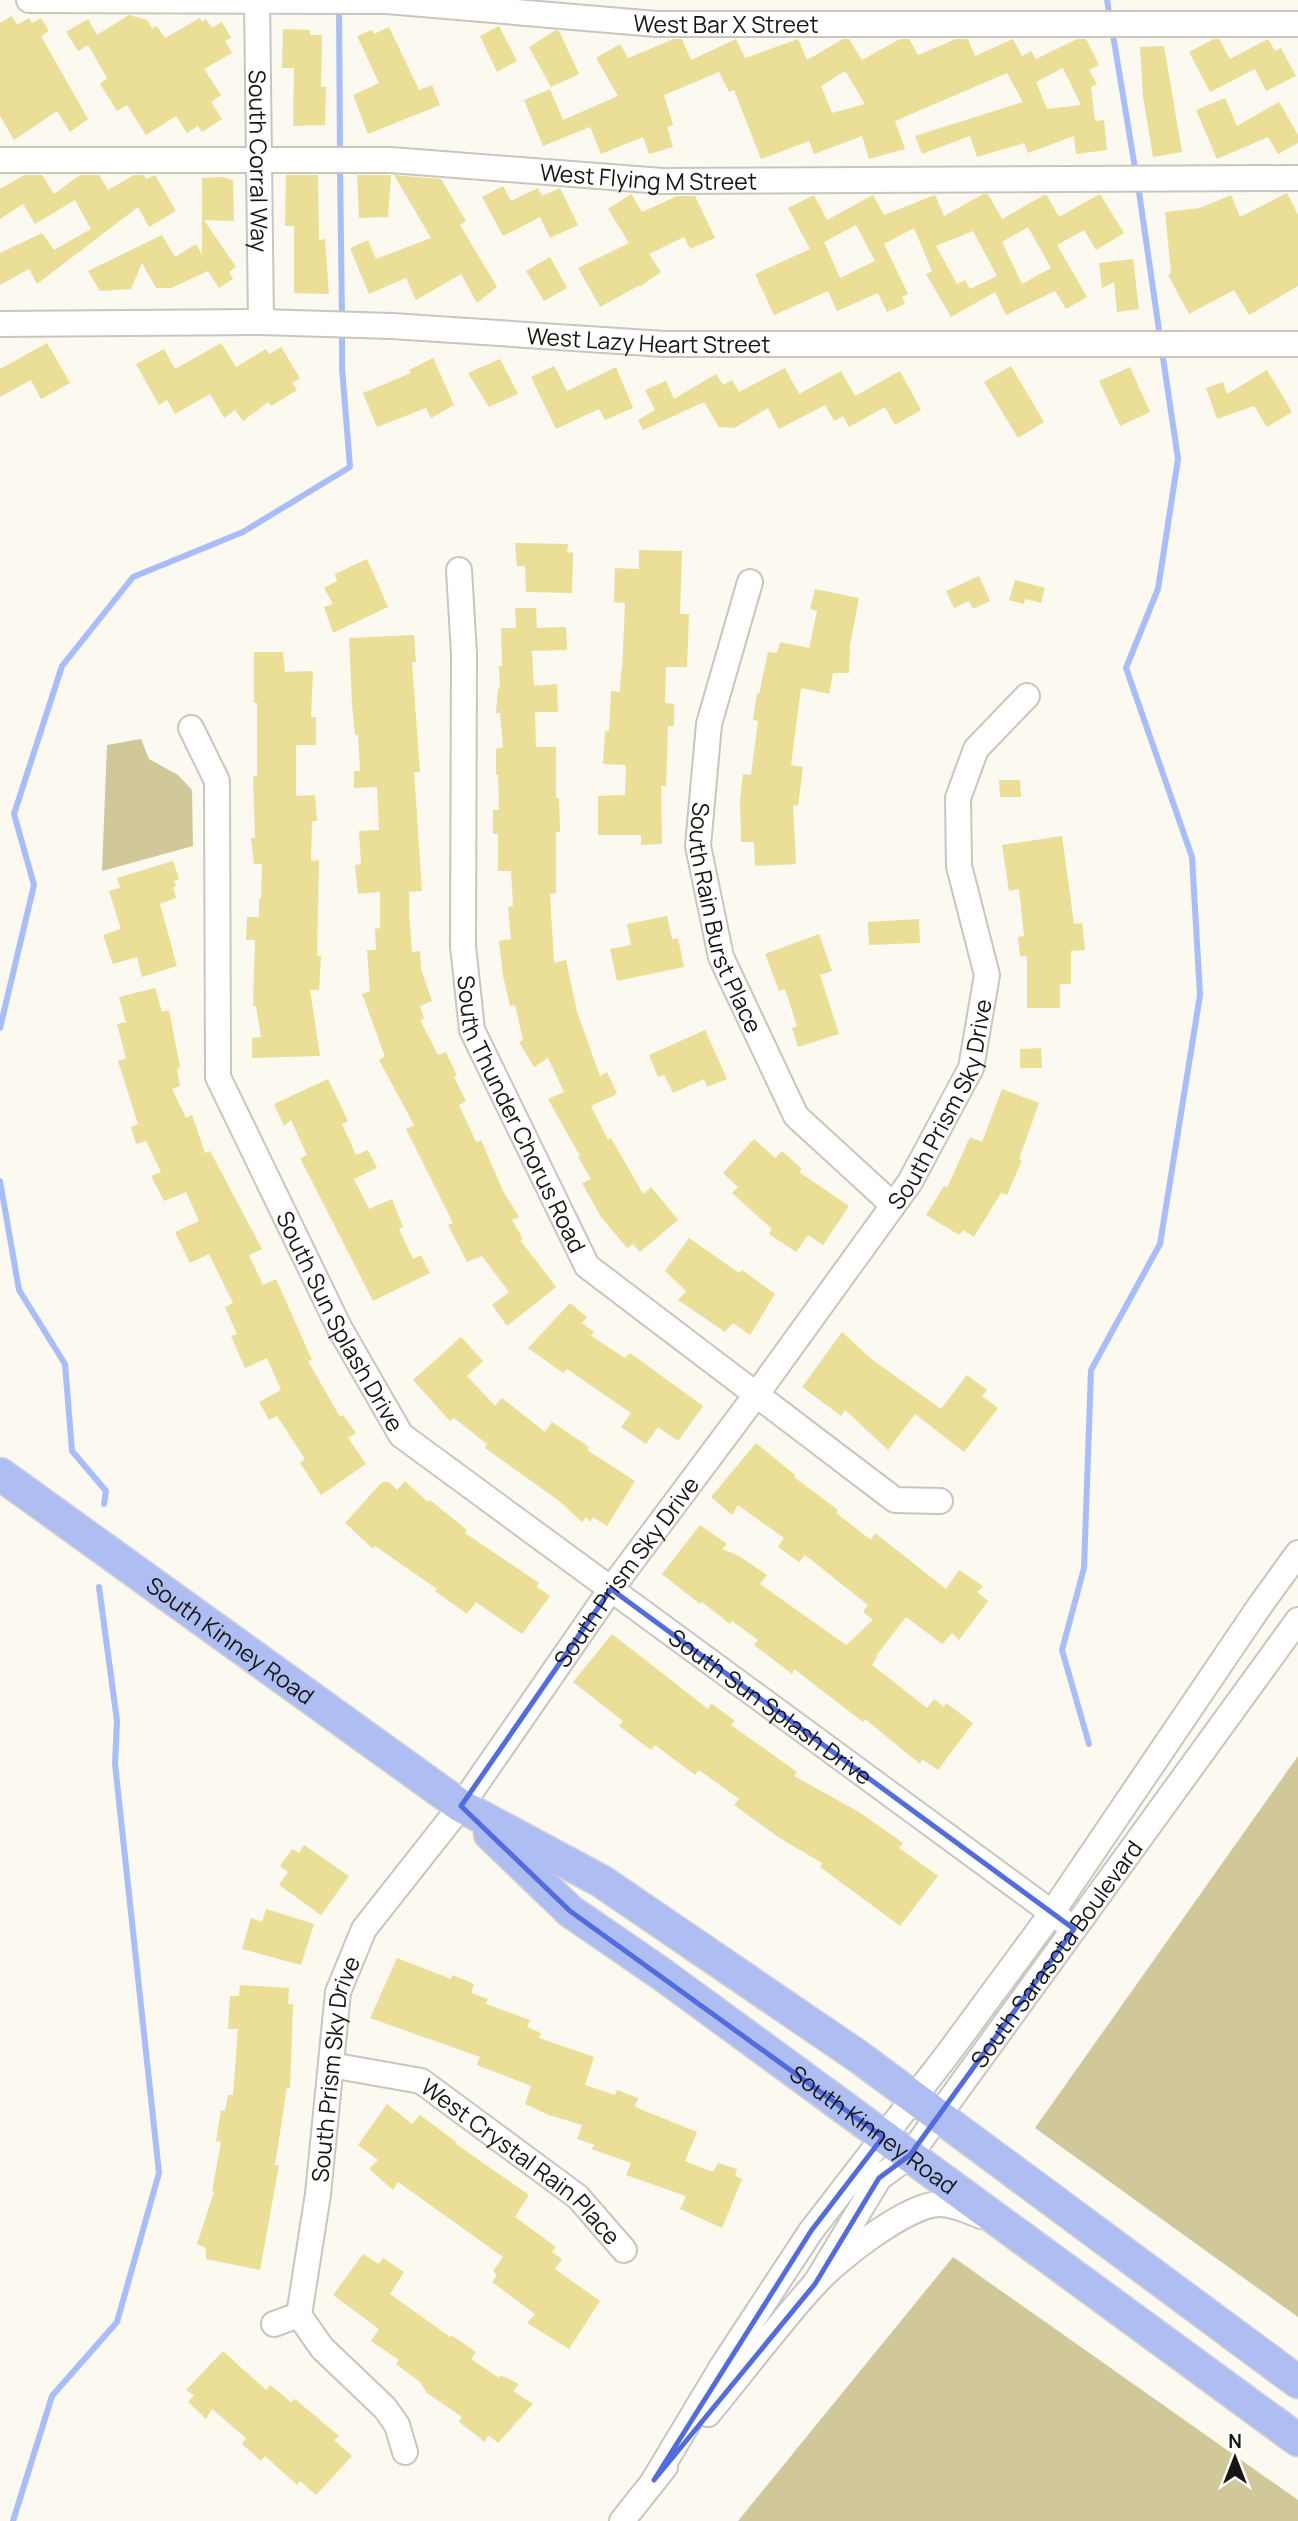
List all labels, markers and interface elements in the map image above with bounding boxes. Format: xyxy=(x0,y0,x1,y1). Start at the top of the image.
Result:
street label: West Bar X Street xyxy=(632,6,819,40)
street label: South Corral Way xyxy=(242,69,276,253)
street label: West Flying M Street xyxy=(539,156,757,197)
street label: West Lazy Heart Street xyxy=(526,319,770,360)
street label: South Rain Burst Place xyxy=(682,801,770,1038)
street label: South Thunder Chorus Road xyxy=(450,974,594,1258)
street label: South Prism Sky Drive xyxy=(880,996,999,1215)
street label: South Sun Splash Drive xyxy=(269,1205,412,1437)
street label: South Prism Sky Drive xyxy=(546,1470,706,1674)
street label: South Kinney Road xyxy=(140,1569,321,1711)
street label: South Sun Splash Drive xyxy=(662,1621,879,1792)
street label: South Sarasota Boulevard xyxy=(963,1833,1149,2074)
street label: South Prism Sky Drive xyxy=(303,1951,367,2184)
street label: South Kinney Road xyxy=(784,2057,964,2201)
street label: West Crystal Rain Place xyxy=(415,2071,628,2251)
north arrow xyxy=(1200,2423,1270,2493)
text: N xyxy=(1228,2428,1242,2454)

